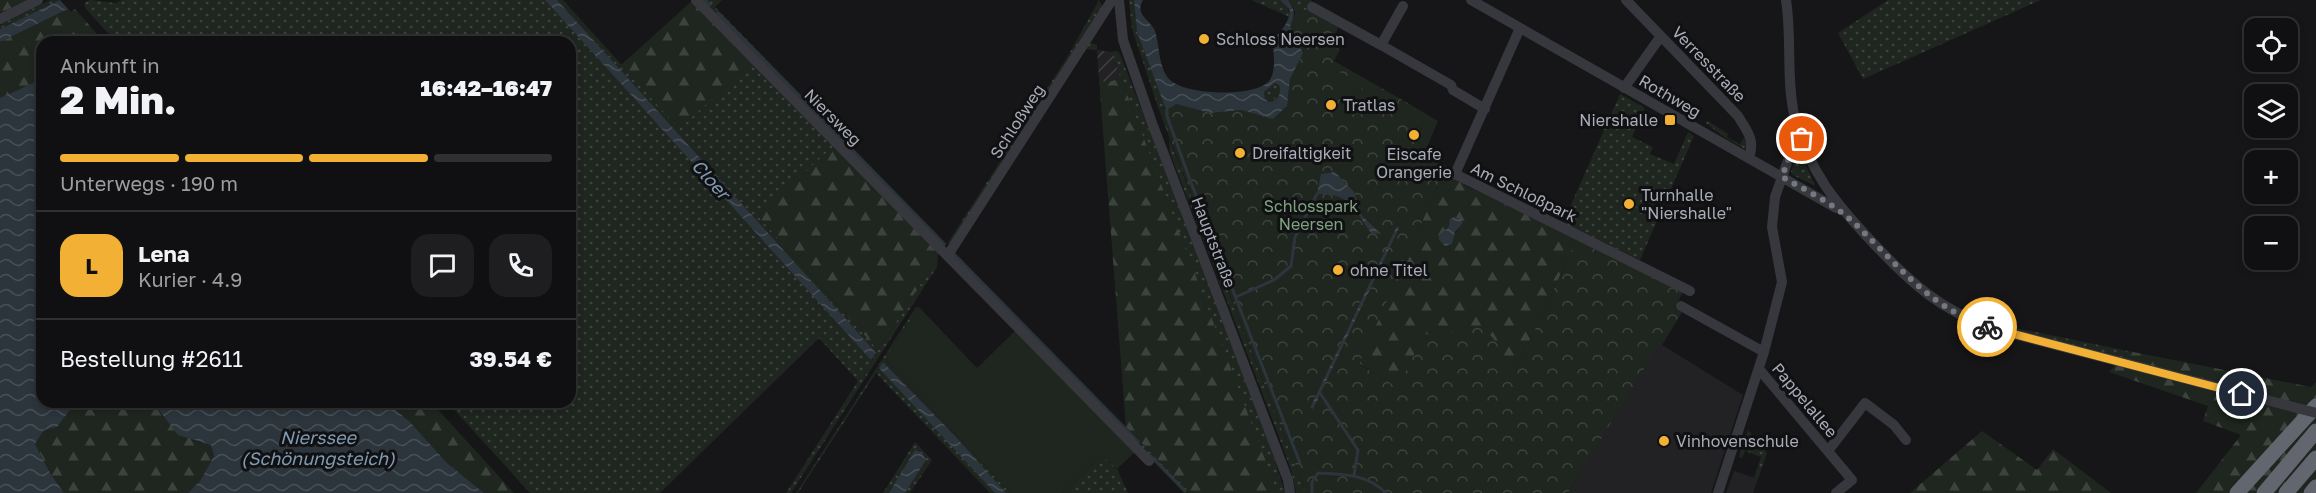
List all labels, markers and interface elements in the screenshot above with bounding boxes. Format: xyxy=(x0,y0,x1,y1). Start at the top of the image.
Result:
map controls xyxy=(2244,18,2298,270)
button: locate xyxy=(2244,18,2298,72)
street label: Verresstraße xyxy=(1668,22,1750,106)
place label: Schloss Neersen xyxy=(1216,29,1345,49)
marker: Schloss Neersen xyxy=(1197,32,1211,46)
text: Ankunft in xyxy=(60,53,160,77)
street label: Rothweg xyxy=(1635,70,1705,122)
text: 16:42–16:47 xyxy=(420,74,552,101)
text: 2 Min. xyxy=(60,76,177,123)
street label: Schloßweg xyxy=(986,80,1048,162)
street label: Niersweg xyxy=(800,84,866,150)
button: layers xyxy=(2244,84,2298,138)
place label: Tratlas xyxy=(1343,95,1395,115)
marker: Tratlas xyxy=(1324,98,1338,112)
place label: Niershalle xyxy=(1579,110,1658,130)
marker: Niershalle xyxy=(1663,113,1677,127)
pin xyxy=(1776,113,1827,164)
icon: bag xyxy=(1785,122,1818,155)
marker: Eiscafe Orangerie xyxy=(1407,128,1421,142)
place label: Dreifaltigkeit xyxy=(1252,143,1351,163)
place label: Eiscafe Orangerie xyxy=(1376,144,1452,182)
marker: Dreifaltigkeit xyxy=(1233,146,1247,160)
button: + xyxy=(2244,150,2298,204)
water label: Cloer xyxy=(687,155,737,206)
street label: Am Schloßpark xyxy=(1468,158,1580,226)
text: Unterwegs · 190 m xyxy=(60,171,238,195)
place label: Turnhalle "Niershalle" xyxy=(1641,185,1732,223)
street label: Hauptstraße xyxy=(1188,194,1240,290)
park label: Schlosspark Neersen xyxy=(1264,196,1358,234)
marker: Turnhalle "Niershalle" xyxy=(1622,197,1636,211)
button: − xyxy=(2244,216,2298,270)
button: chat xyxy=(411,234,474,297)
button: phone xyxy=(489,234,552,297)
text: Lena xyxy=(138,240,190,267)
text: L xyxy=(85,252,98,279)
place label: ohne Titel xyxy=(1350,260,1428,280)
marker: ohne Titel xyxy=(1331,263,1345,277)
text: Kurier · 4.9 xyxy=(138,267,242,291)
courier xyxy=(1957,297,2017,357)
icon: bike xyxy=(1971,311,2004,344)
text: Bestellung #2611 xyxy=(60,345,243,372)
text: 39.54 € xyxy=(469,345,552,372)
street label: Pappelallee xyxy=(1768,359,1842,441)
pin xyxy=(2216,368,2267,419)
icon: home xyxy=(2225,377,2258,410)
water label: Nierssee (Schönungsteich) xyxy=(241,426,395,469)
place label: Vinhovenschule xyxy=(1676,431,1799,451)
marker: Vinhovenschule xyxy=(1657,434,1671,448)

